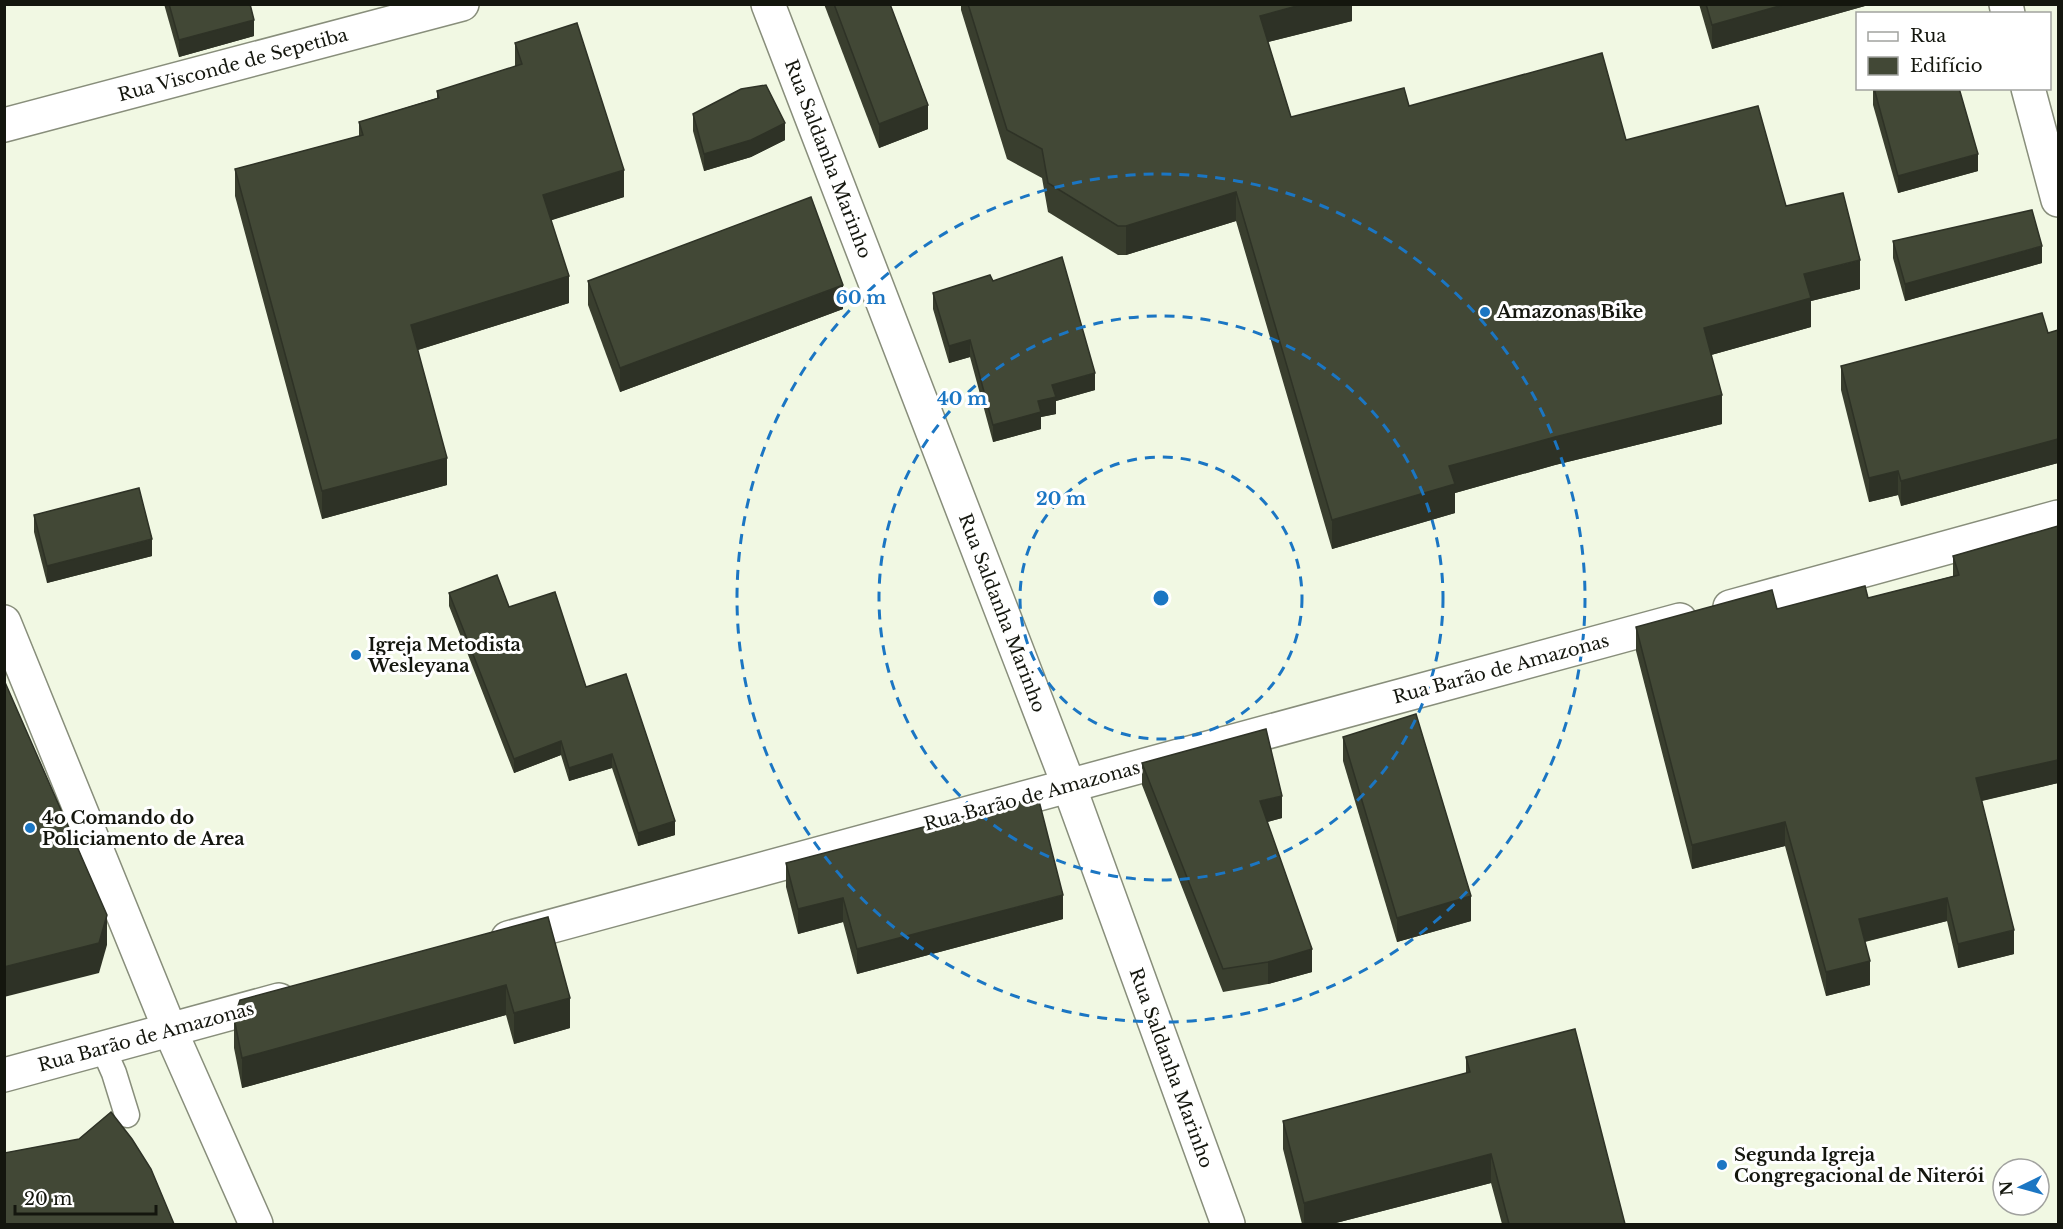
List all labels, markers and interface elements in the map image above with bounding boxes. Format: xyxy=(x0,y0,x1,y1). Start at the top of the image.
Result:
legend xyxy=(1856,12,2051,90)
street label: Rua Visconde de Sepetiba xyxy=(116,24,350,106)
text: Rua xyxy=(1910,25,1946,47)
text: Edifício xyxy=(1910,55,1983,77)
street label: Rua Saldanha Marinho xyxy=(780,56,876,262)
text: 60 m xyxy=(836,287,886,309)
place label: Amazonas Bike xyxy=(1496,301,1643,323)
marker: Amazonas Bike xyxy=(1478,305,1492,319)
text: 40 m xyxy=(937,388,987,410)
text: 20 m xyxy=(1036,488,1086,510)
street label: Rua Saldanha Marinho xyxy=(954,510,1050,716)
centre of rings xyxy=(1151,588,1171,608)
street label: Rua Barão de Amazonas xyxy=(1390,630,1612,708)
place label: Igreja Metodista Wesleyana xyxy=(367,634,522,677)
marker: Igreja Metodista Wesleyana xyxy=(349,648,363,662)
street label: Rua Barão de Amazonas xyxy=(921,757,1143,835)
place label: 4o Comando do Policiamento de Area xyxy=(42,807,245,850)
marker: 4o Comando do Policiamento de Area xyxy=(23,821,37,835)
street label: Rua Saldanha Marinho xyxy=(1125,965,1217,1171)
street label: Rua Barão de Amazonas xyxy=(35,998,257,1076)
place label: Segunda Igreja Congregacional de Niterói xyxy=(1734,1144,1985,1187)
north arrow xyxy=(1991,1157,2051,1217)
marker: Segunda Igreja Congregacional de Niterói xyxy=(1715,1158,1729,1172)
scale bar xyxy=(15,1178,156,1216)
text: N xyxy=(1995,1180,2017,1197)
text: 20 m xyxy=(24,1188,72,1210)

